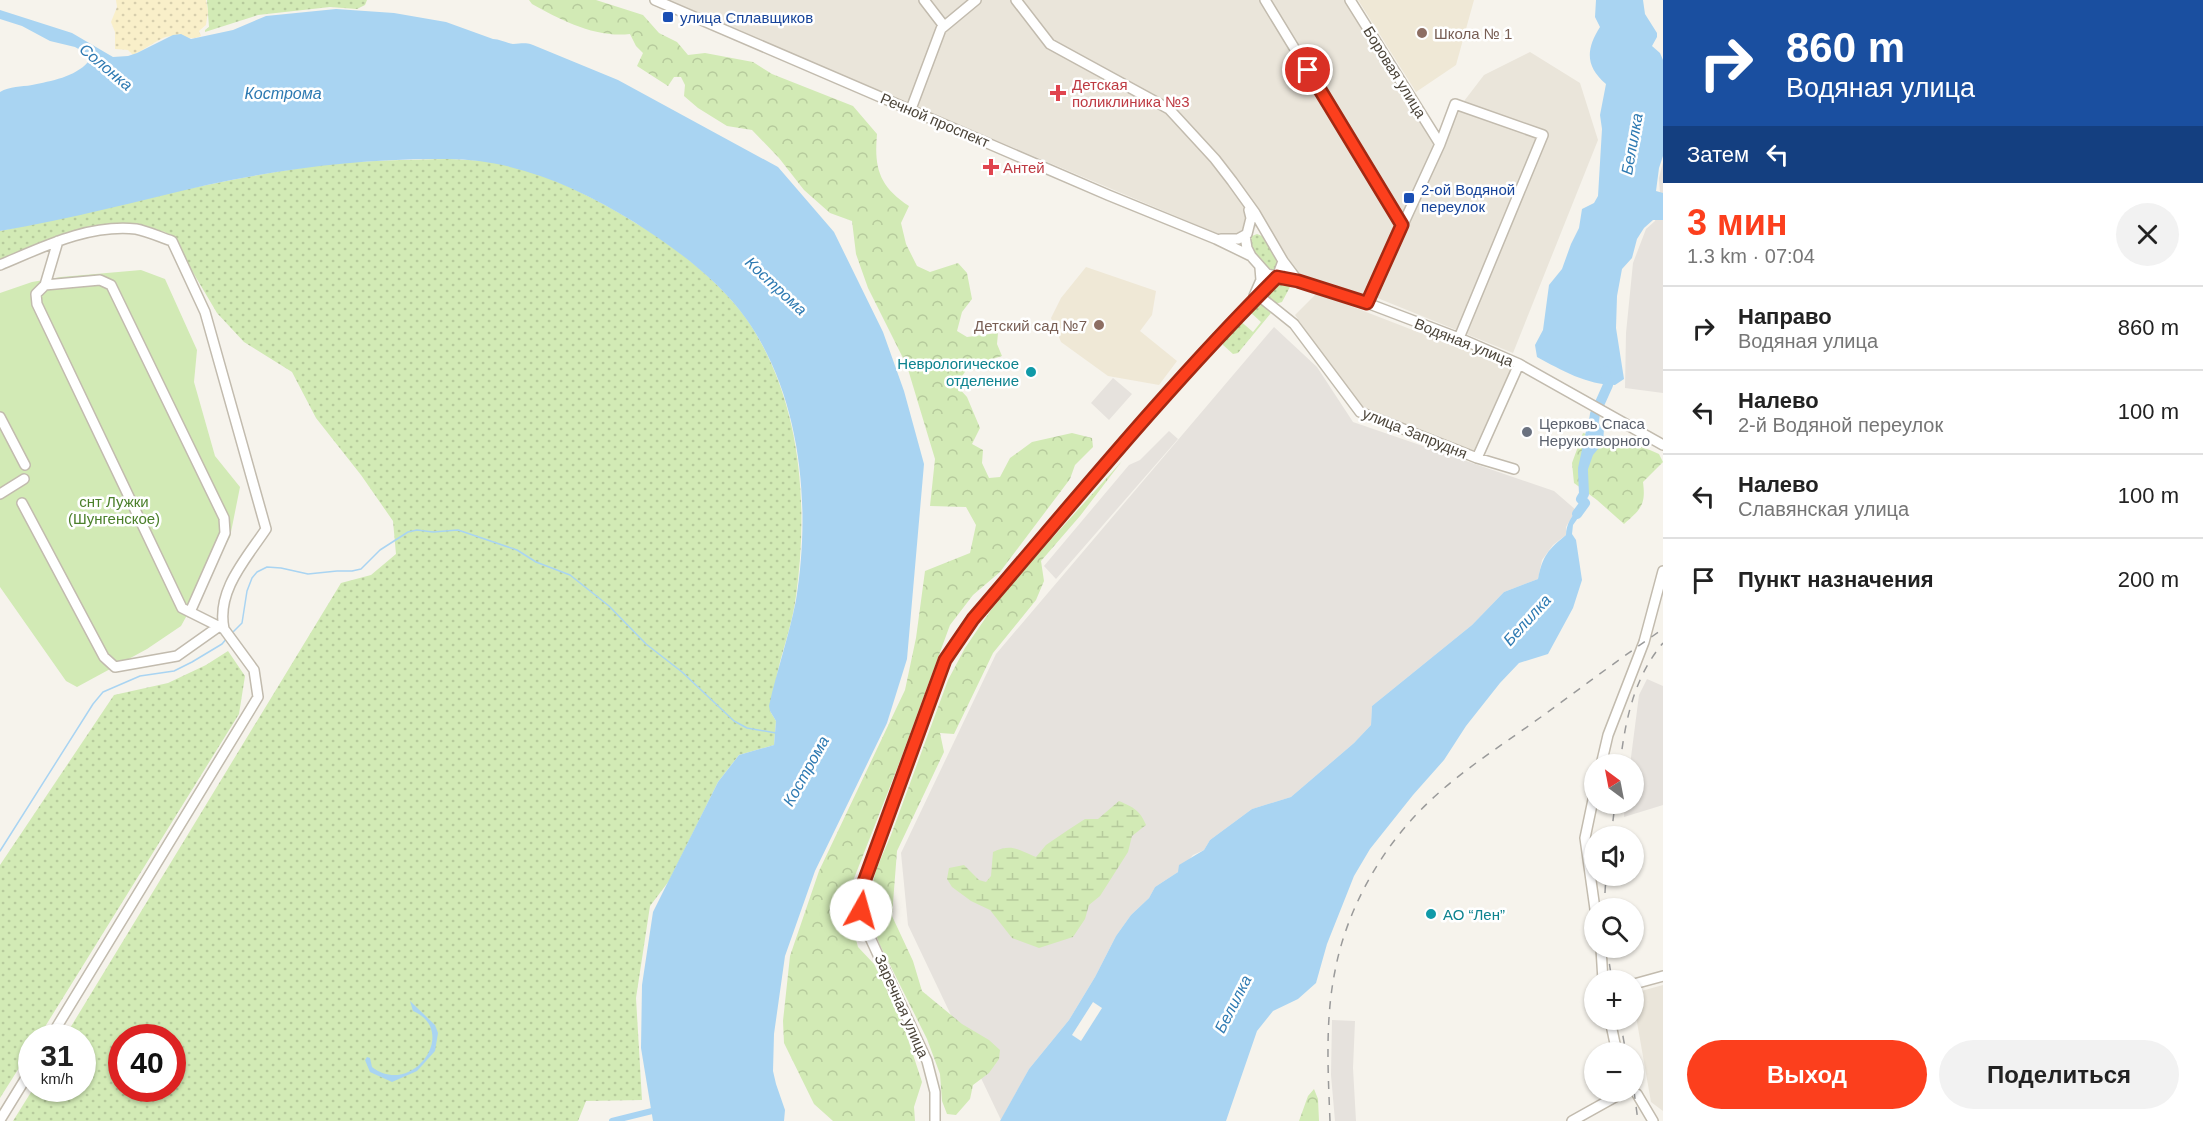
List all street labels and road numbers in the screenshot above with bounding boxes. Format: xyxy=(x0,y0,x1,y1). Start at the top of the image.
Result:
street label: Боровая улица xyxy=(1360,23,1430,121)
street label: Речной проспект xyxy=(878,89,992,151)
street label: Водяная улица xyxy=(1412,314,1516,370)
street label: улица Запрудня xyxy=(1360,404,1470,462)
street label: Заречная улица xyxy=(872,952,933,1061)

